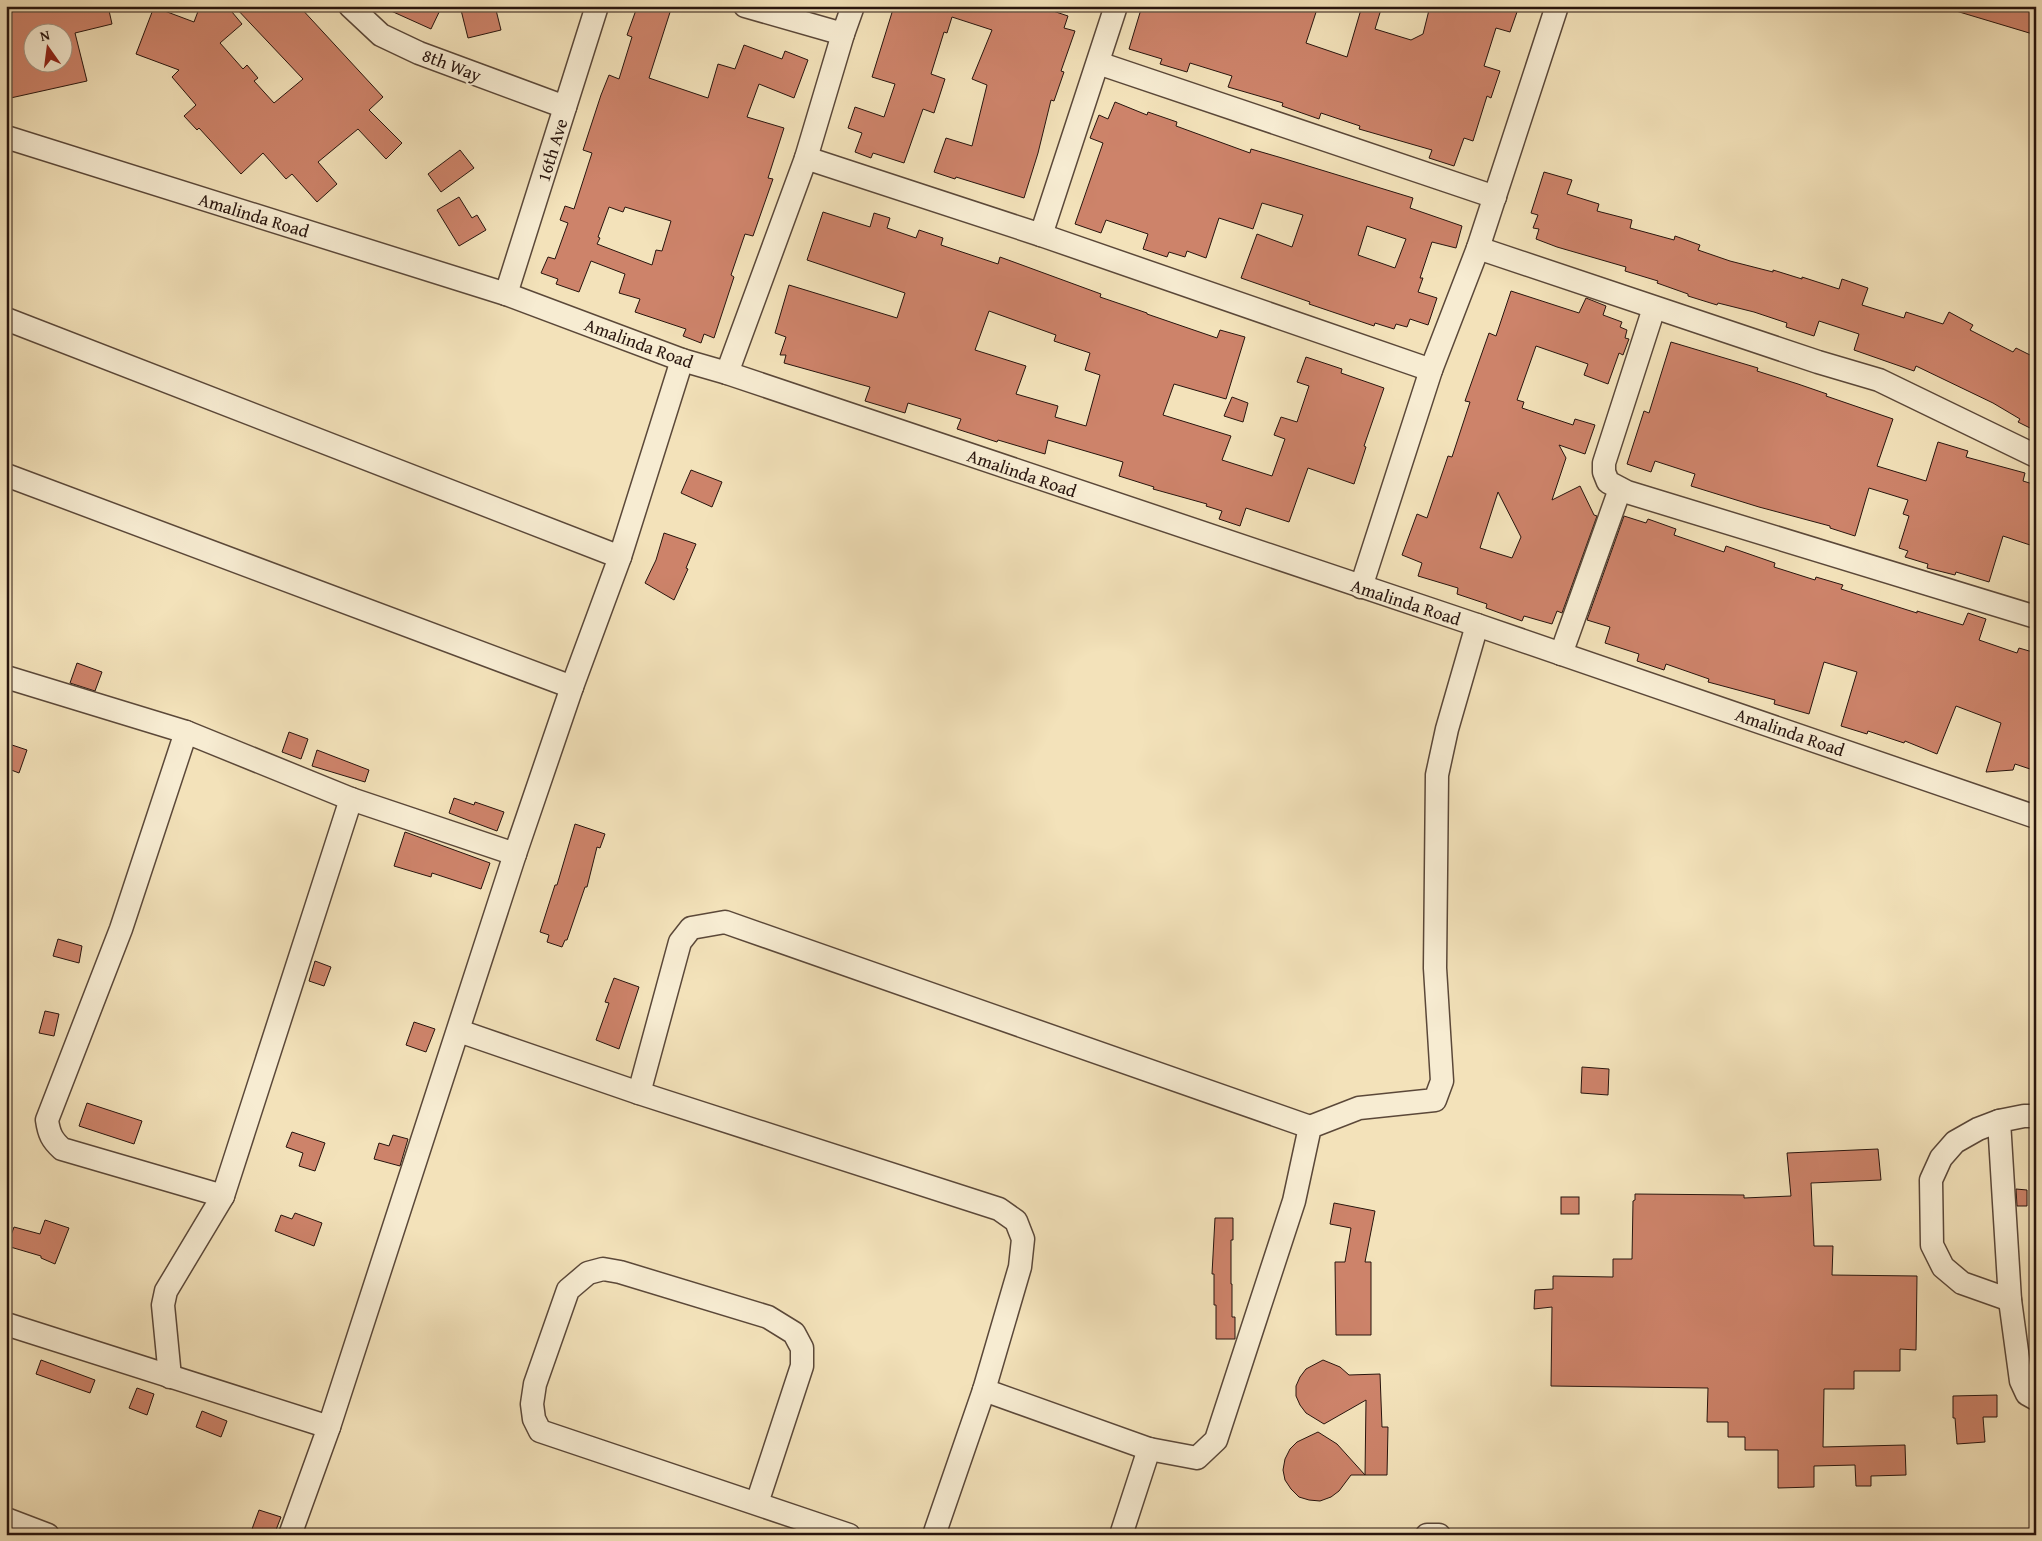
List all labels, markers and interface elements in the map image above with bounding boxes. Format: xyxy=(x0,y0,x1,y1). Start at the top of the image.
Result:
north arrow xyxy=(22,22,72,72)
text: N xyxy=(38,24,52,46)
street label: 8th Way xyxy=(419,41,485,89)
street label: 16th Ave xyxy=(530,115,574,185)
street label: Amalinda Road xyxy=(195,185,313,245)
street label: Amalinda Road xyxy=(581,311,698,375)
street label: Amalinda Road xyxy=(964,442,1081,504)
street label: Amalinda Road xyxy=(1348,572,1465,633)
street label: Amalinda Road xyxy=(1732,701,1849,763)

